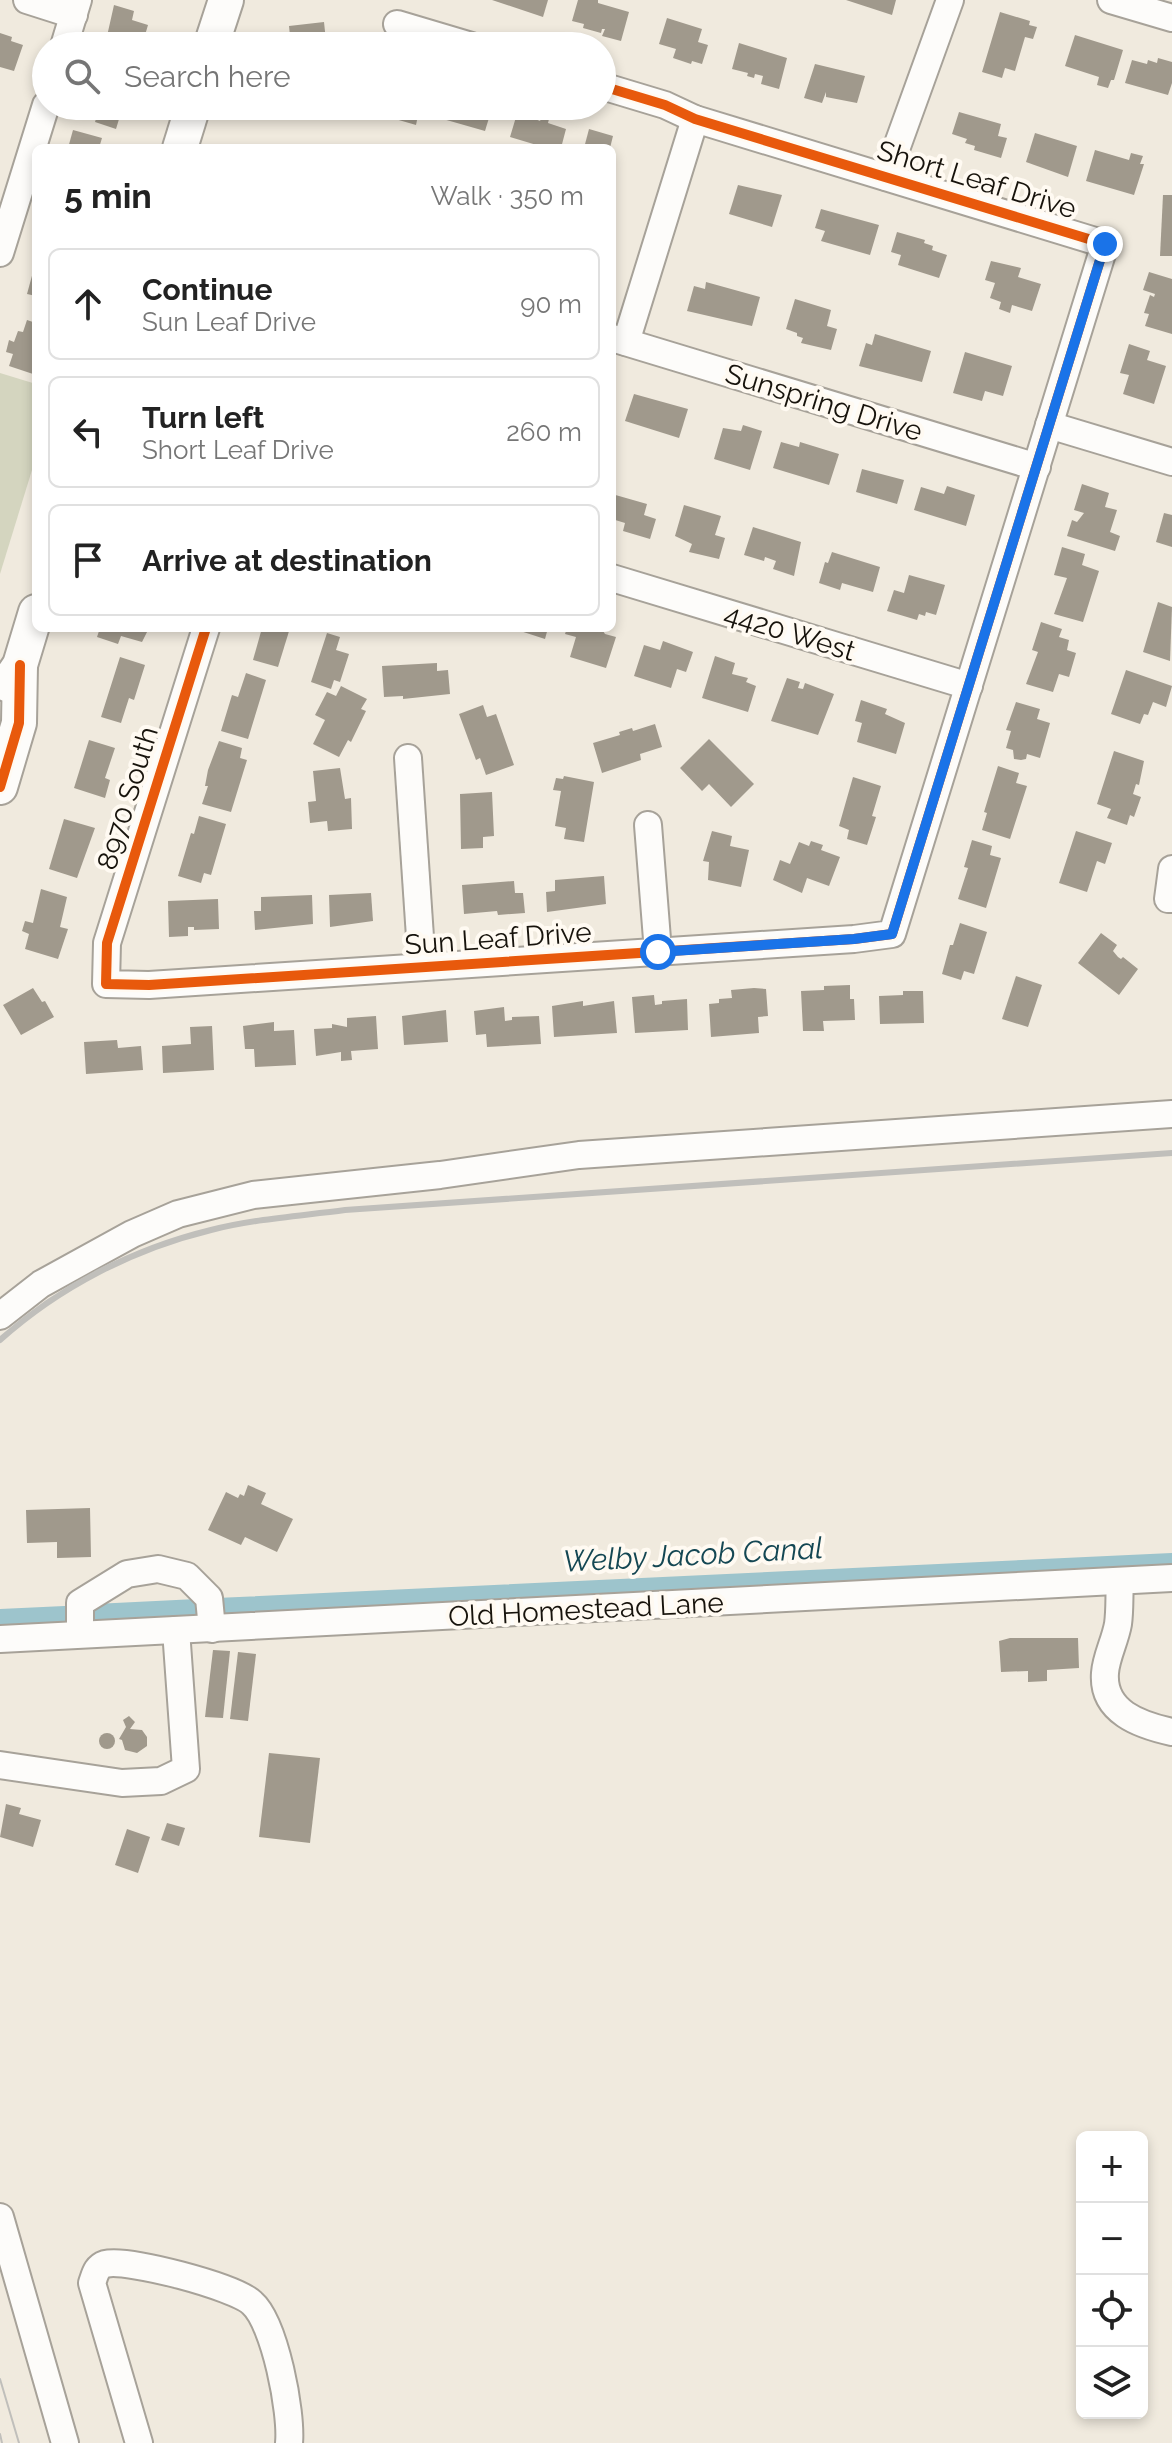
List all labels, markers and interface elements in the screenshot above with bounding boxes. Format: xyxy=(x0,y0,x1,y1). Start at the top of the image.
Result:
search box xyxy=(32,32,616,120)
icon: search xyxy=(60,54,104,98)
text: Search here xyxy=(124,59,291,94)
street label: Short Leaf Drive xyxy=(873,134,1080,225)
text: 5 min xyxy=(64,176,152,216)
text: Walk · 350 m xyxy=(430,181,584,211)
route end xyxy=(1087,226,1123,262)
text: Continue xyxy=(142,272,273,307)
icon: ahead xyxy=(66,282,110,326)
text: 90 m xyxy=(520,289,582,319)
text: Sun Leaf Drive xyxy=(142,307,316,337)
street label: Sunspring Drive xyxy=(721,357,926,448)
text: Turn left xyxy=(142,400,264,435)
icon: left xyxy=(66,410,110,454)
text: 260 m xyxy=(506,417,582,447)
text: Short Leaf Drive xyxy=(142,435,334,465)
icon: arrive xyxy=(66,538,110,582)
text: Arrive at destination xyxy=(142,543,432,578)
street label: 4420 West xyxy=(720,597,860,668)
street label: 8970 South xyxy=(90,723,165,874)
street label: Sun Leaf Drive xyxy=(403,916,593,961)
route start xyxy=(640,934,676,970)
water label: Welby Jacob Canal xyxy=(562,1530,824,1579)
street label: Old Homestead Lane xyxy=(447,1586,725,1633)
map controls xyxy=(1076,2131,1148,2419)
button: + xyxy=(1076,2131,1148,2203)
button: − xyxy=(1076,2203,1148,2275)
button: locate xyxy=(1076,2275,1148,2347)
button: layers xyxy=(1076,2347,1148,2419)

